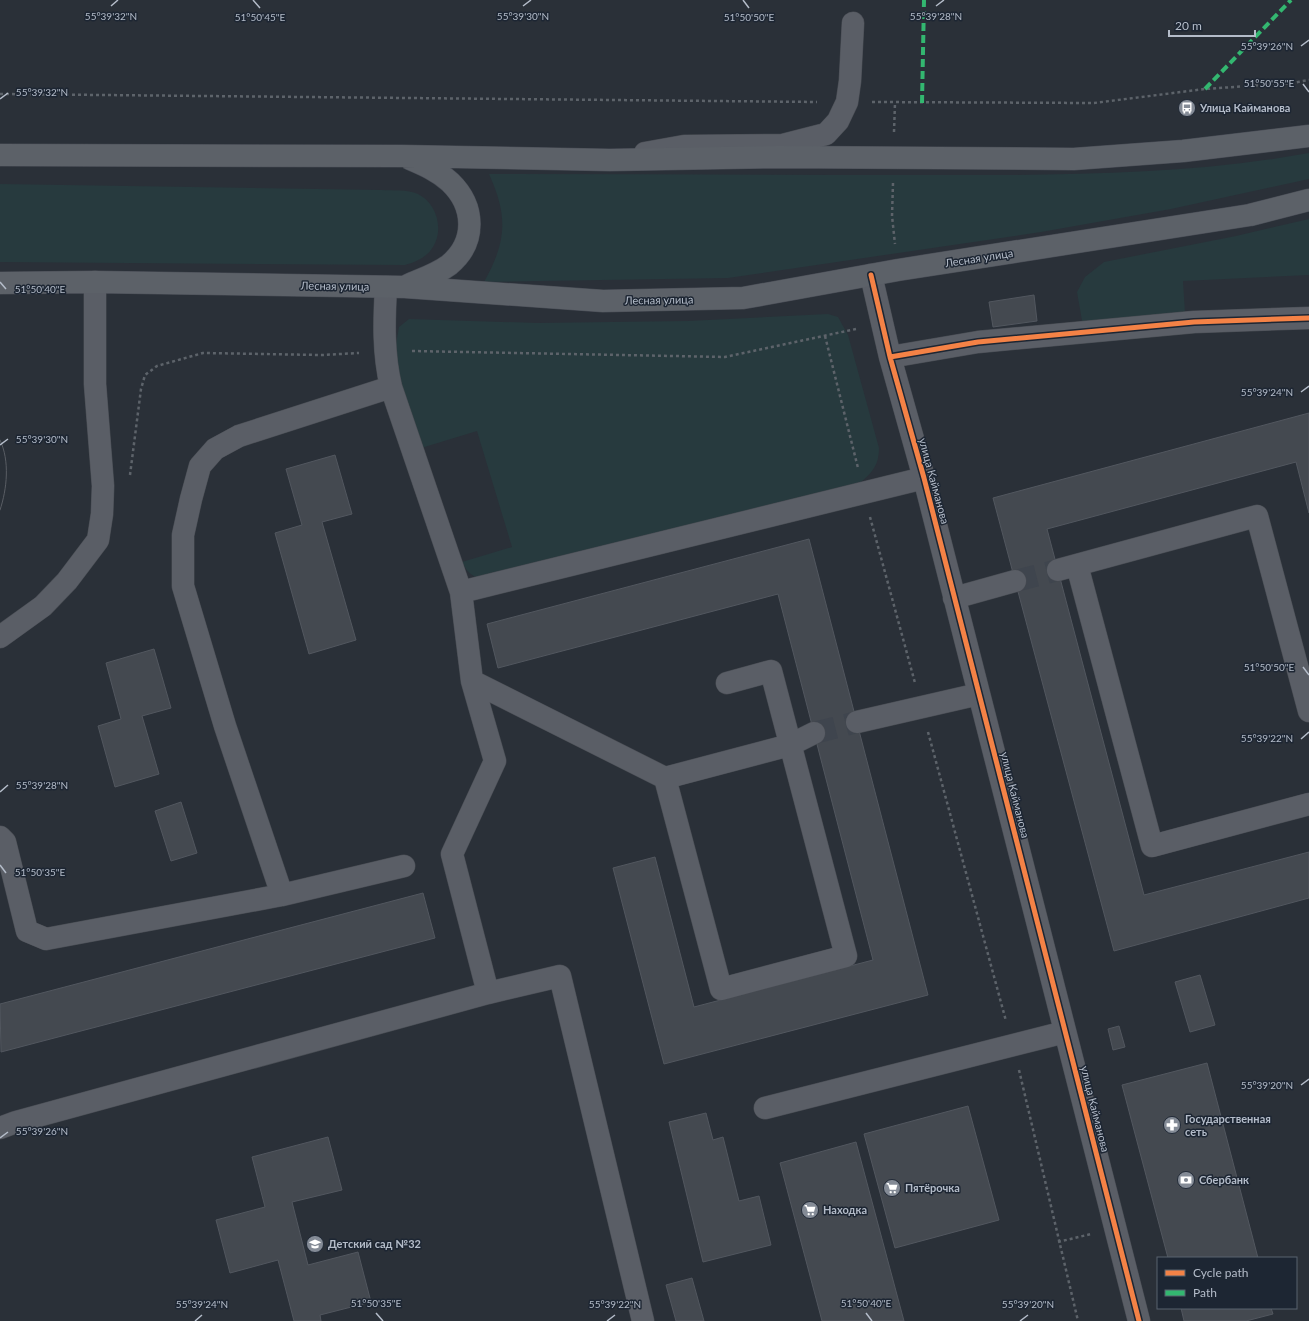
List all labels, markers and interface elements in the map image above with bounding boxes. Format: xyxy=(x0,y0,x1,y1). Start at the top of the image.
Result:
text: 55°39'32"N xyxy=(85,10,137,22)
text: 55°39'30"N xyxy=(497,10,549,22)
text: 55°39'28"N xyxy=(910,10,962,22)
text: 51°50'45"E xyxy=(235,11,285,23)
text: 51°50'50"E xyxy=(724,11,774,23)
scale bar xyxy=(1169,12,1255,38)
text: 20 m xyxy=(1175,18,1202,33)
text: 55°39'26"N xyxy=(1241,40,1293,52)
text: 51°50'55"E xyxy=(1244,77,1294,89)
text: 55°39'32"N xyxy=(16,86,68,98)
bus stop icon: Улица Кайманова xyxy=(1177,98,1197,118)
place label: Улица Кайманова xyxy=(1199,101,1290,114)
street label: Лесная улица xyxy=(943,246,1014,269)
street label: Лесная улица xyxy=(299,278,370,293)
text: 51°50'40"E xyxy=(15,283,65,295)
street label: Лесная улица xyxy=(623,292,694,307)
text: 55°39'24"N xyxy=(1241,386,1293,398)
text: 55°39'30"N xyxy=(16,433,68,445)
street label: улица Кайманова xyxy=(917,436,952,525)
text: 51°50'50"E xyxy=(1244,661,1294,673)
text: 55°39'22"N xyxy=(1241,732,1293,744)
street label: улица Кайманова xyxy=(998,750,1033,839)
text: 55°39'28"N xyxy=(16,779,68,791)
text: 51°50'35"E xyxy=(15,866,65,878)
street label: улица Кайманова xyxy=(1078,1064,1113,1153)
text: 55°39'20"N xyxy=(1241,1079,1293,1091)
place label: Государственная сеть xyxy=(1185,1112,1271,1138)
pharmacy icon: Государственная сеть xyxy=(1162,1115,1182,1135)
text: 55°39'26"N xyxy=(16,1125,68,1137)
bank icon: Сбербанк xyxy=(1176,1170,1196,1190)
place label: Сбербанк xyxy=(1199,1173,1249,1186)
supermarket icon: Пятёрочка xyxy=(882,1178,902,1198)
place label: Пятёрочка xyxy=(905,1181,960,1194)
supermarket icon: Находка xyxy=(800,1200,820,1220)
place label: Находка xyxy=(823,1203,867,1216)
school or university icon: Детский сад №32 xyxy=(305,1234,325,1254)
place label: Детский сад №32 xyxy=(328,1237,421,1250)
legend xyxy=(1157,1257,1297,1309)
text: Cycle path xyxy=(1193,1265,1248,1280)
text: Path xyxy=(1193,1285,1217,1300)
text: 51°50'35"E xyxy=(351,1297,401,1309)
text: 51°50'40"E xyxy=(841,1297,891,1309)
text: 55°39'24"N xyxy=(176,1298,228,1310)
text: 55°39'22"N xyxy=(589,1298,641,1310)
text: 55°39'20"N xyxy=(1002,1298,1054,1310)

